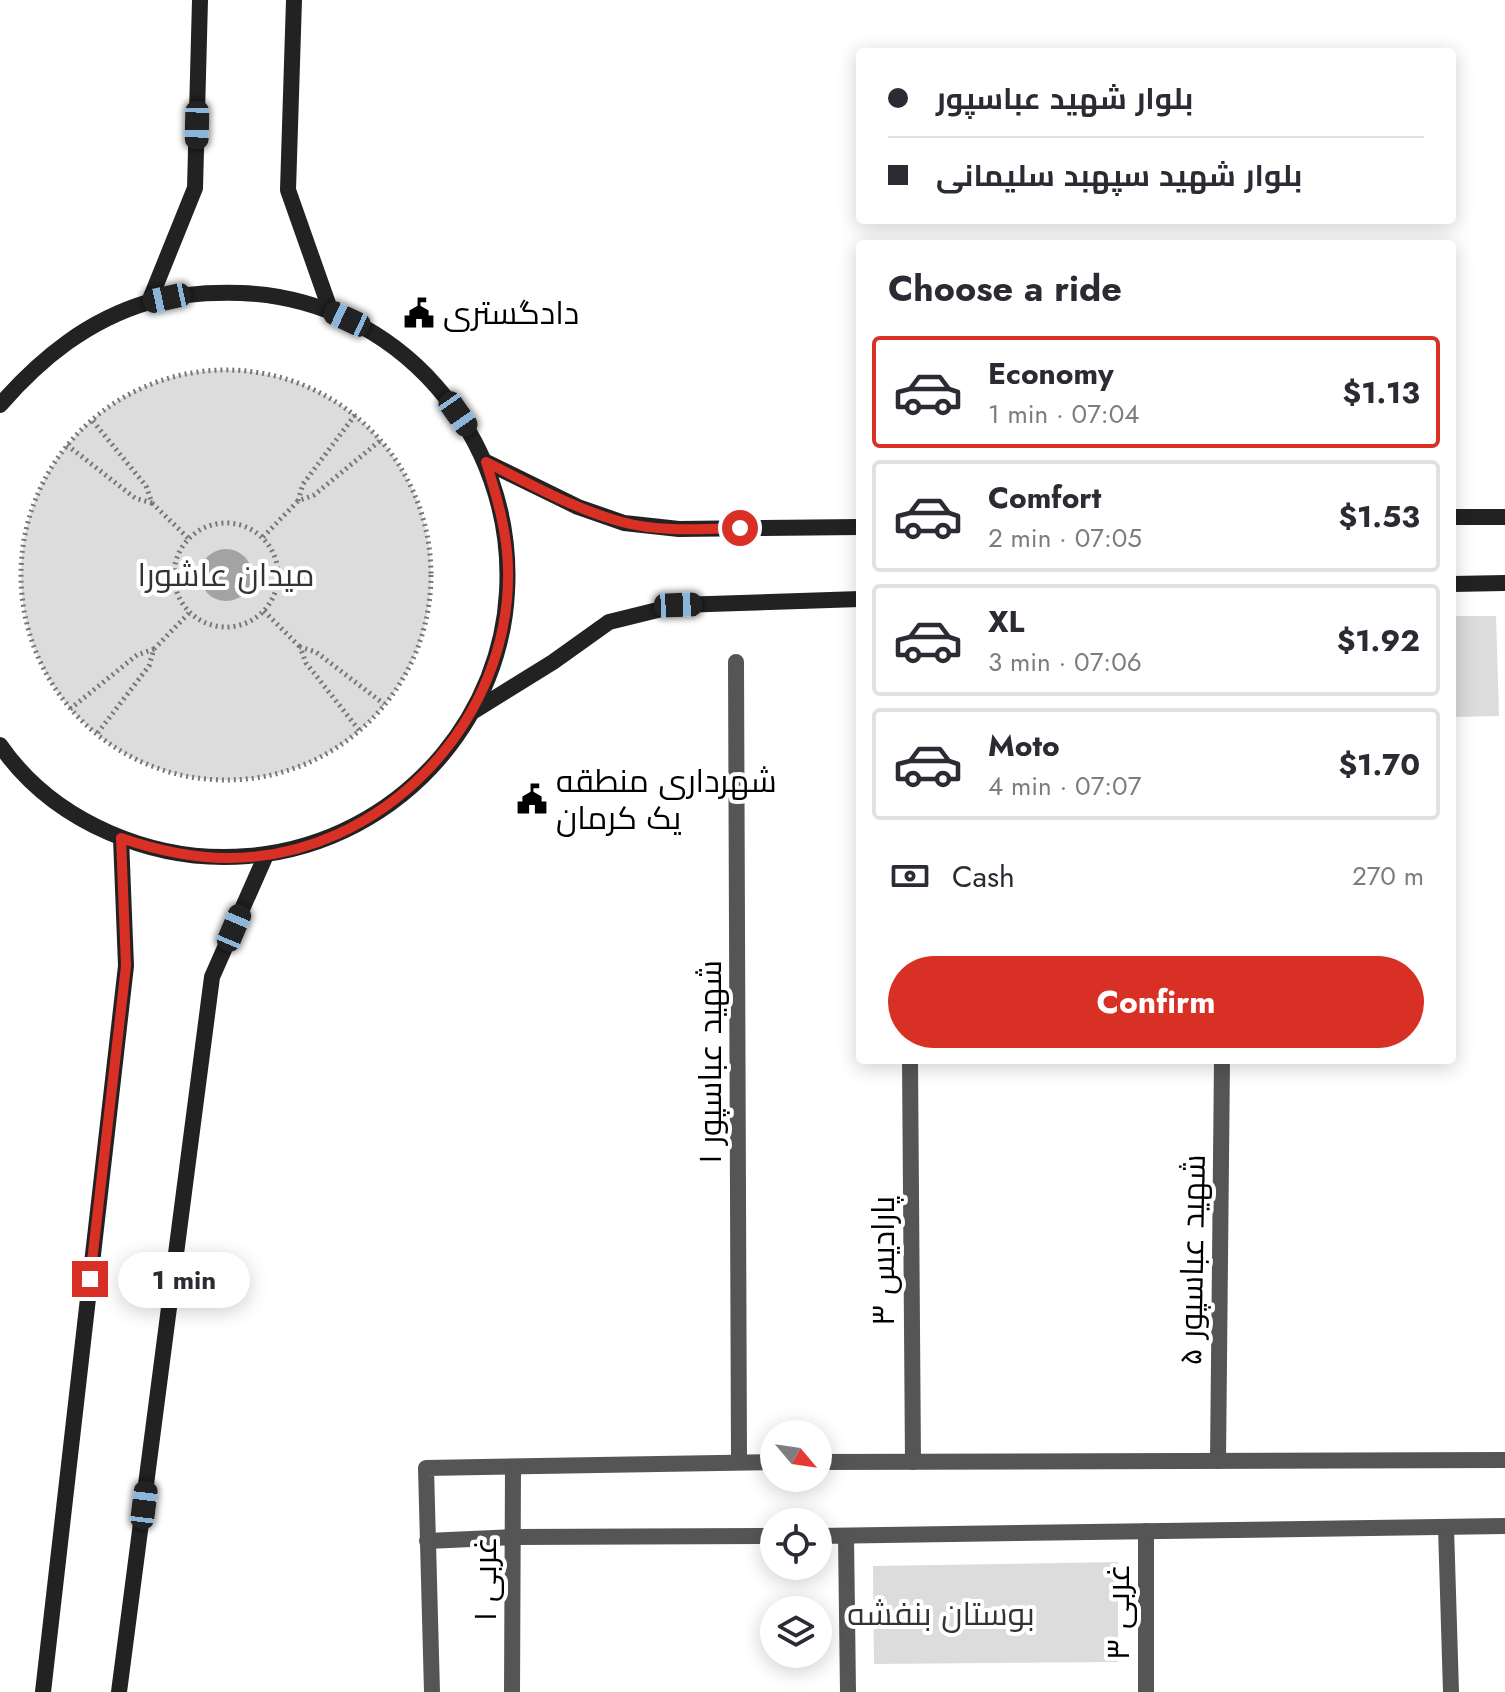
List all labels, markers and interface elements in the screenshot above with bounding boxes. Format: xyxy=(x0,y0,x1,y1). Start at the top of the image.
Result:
text: بلوار شهید عباسپور xyxy=(936,77,1193,120)
car xyxy=(185,101,209,149)
text: بلوار شهید سپهبد سلیمانی xyxy=(936,154,1302,197)
text: Choose a ride xyxy=(888,262,1122,314)
car xyxy=(141,281,193,315)
place label: دادگستری xyxy=(443,290,579,336)
public building icon: دادگستری xyxy=(402,296,436,330)
car xyxy=(320,298,374,340)
text: Economy xyxy=(988,352,1114,395)
icon: car xyxy=(892,356,964,428)
text: $1.13 xyxy=(1343,371,1420,414)
car xyxy=(434,387,482,441)
text: 1 min · 07:04 xyxy=(988,395,1139,433)
text: Comfort xyxy=(988,476,1101,519)
icon: car xyxy=(892,480,964,552)
text: $1.53 xyxy=(1338,495,1420,538)
route start xyxy=(722,510,758,546)
text: 2 min · 07:05 xyxy=(988,519,1142,557)
park label: میدان عاشورا xyxy=(138,552,314,598)
car xyxy=(654,592,702,618)
text: XL xyxy=(988,600,1024,643)
icon: car xyxy=(892,604,964,676)
text: $1.92 xyxy=(1337,619,1420,662)
text: 3 min · 07:06 xyxy=(988,643,1142,681)
text: Moto xyxy=(988,724,1060,767)
icon: car xyxy=(892,728,964,800)
text: $1.70 xyxy=(1338,743,1420,786)
place label: شهرداری منطقه یک کرمان xyxy=(556,758,777,841)
text: 4 min · 07:07 xyxy=(988,767,1141,805)
public building icon: شهرداری منطقه یک کرمان xyxy=(515,782,549,816)
icon: cash xyxy=(888,854,932,898)
text: Cash xyxy=(952,855,1015,898)
text: 270 m xyxy=(1352,857,1424,895)
car xyxy=(214,901,254,955)
button: Confirm xyxy=(888,956,1424,1048)
street label: شهید عباسپور ۱ xyxy=(687,960,733,1164)
street label: شهید عباسپور ۵ xyxy=(1167,1154,1217,1366)
street label: پارادیس ۳ xyxy=(860,1195,906,1326)
callout: 1 min xyxy=(118,1251,250,1307)
route end xyxy=(72,1261,108,1297)
text: 1 min xyxy=(152,1261,216,1299)
north arrow xyxy=(760,1420,832,1492)
map controls xyxy=(760,1420,832,1668)
car xyxy=(129,1480,159,1530)
button: locate xyxy=(760,1508,832,1580)
street label: ۱ غربی xyxy=(462,1537,508,1621)
street label: ۳ غربی xyxy=(1095,1564,1141,1660)
park label: بوستان بنفشه xyxy=(847,1591,1035,1637)
button: layers xyxy=(760,1596,832,1668)

